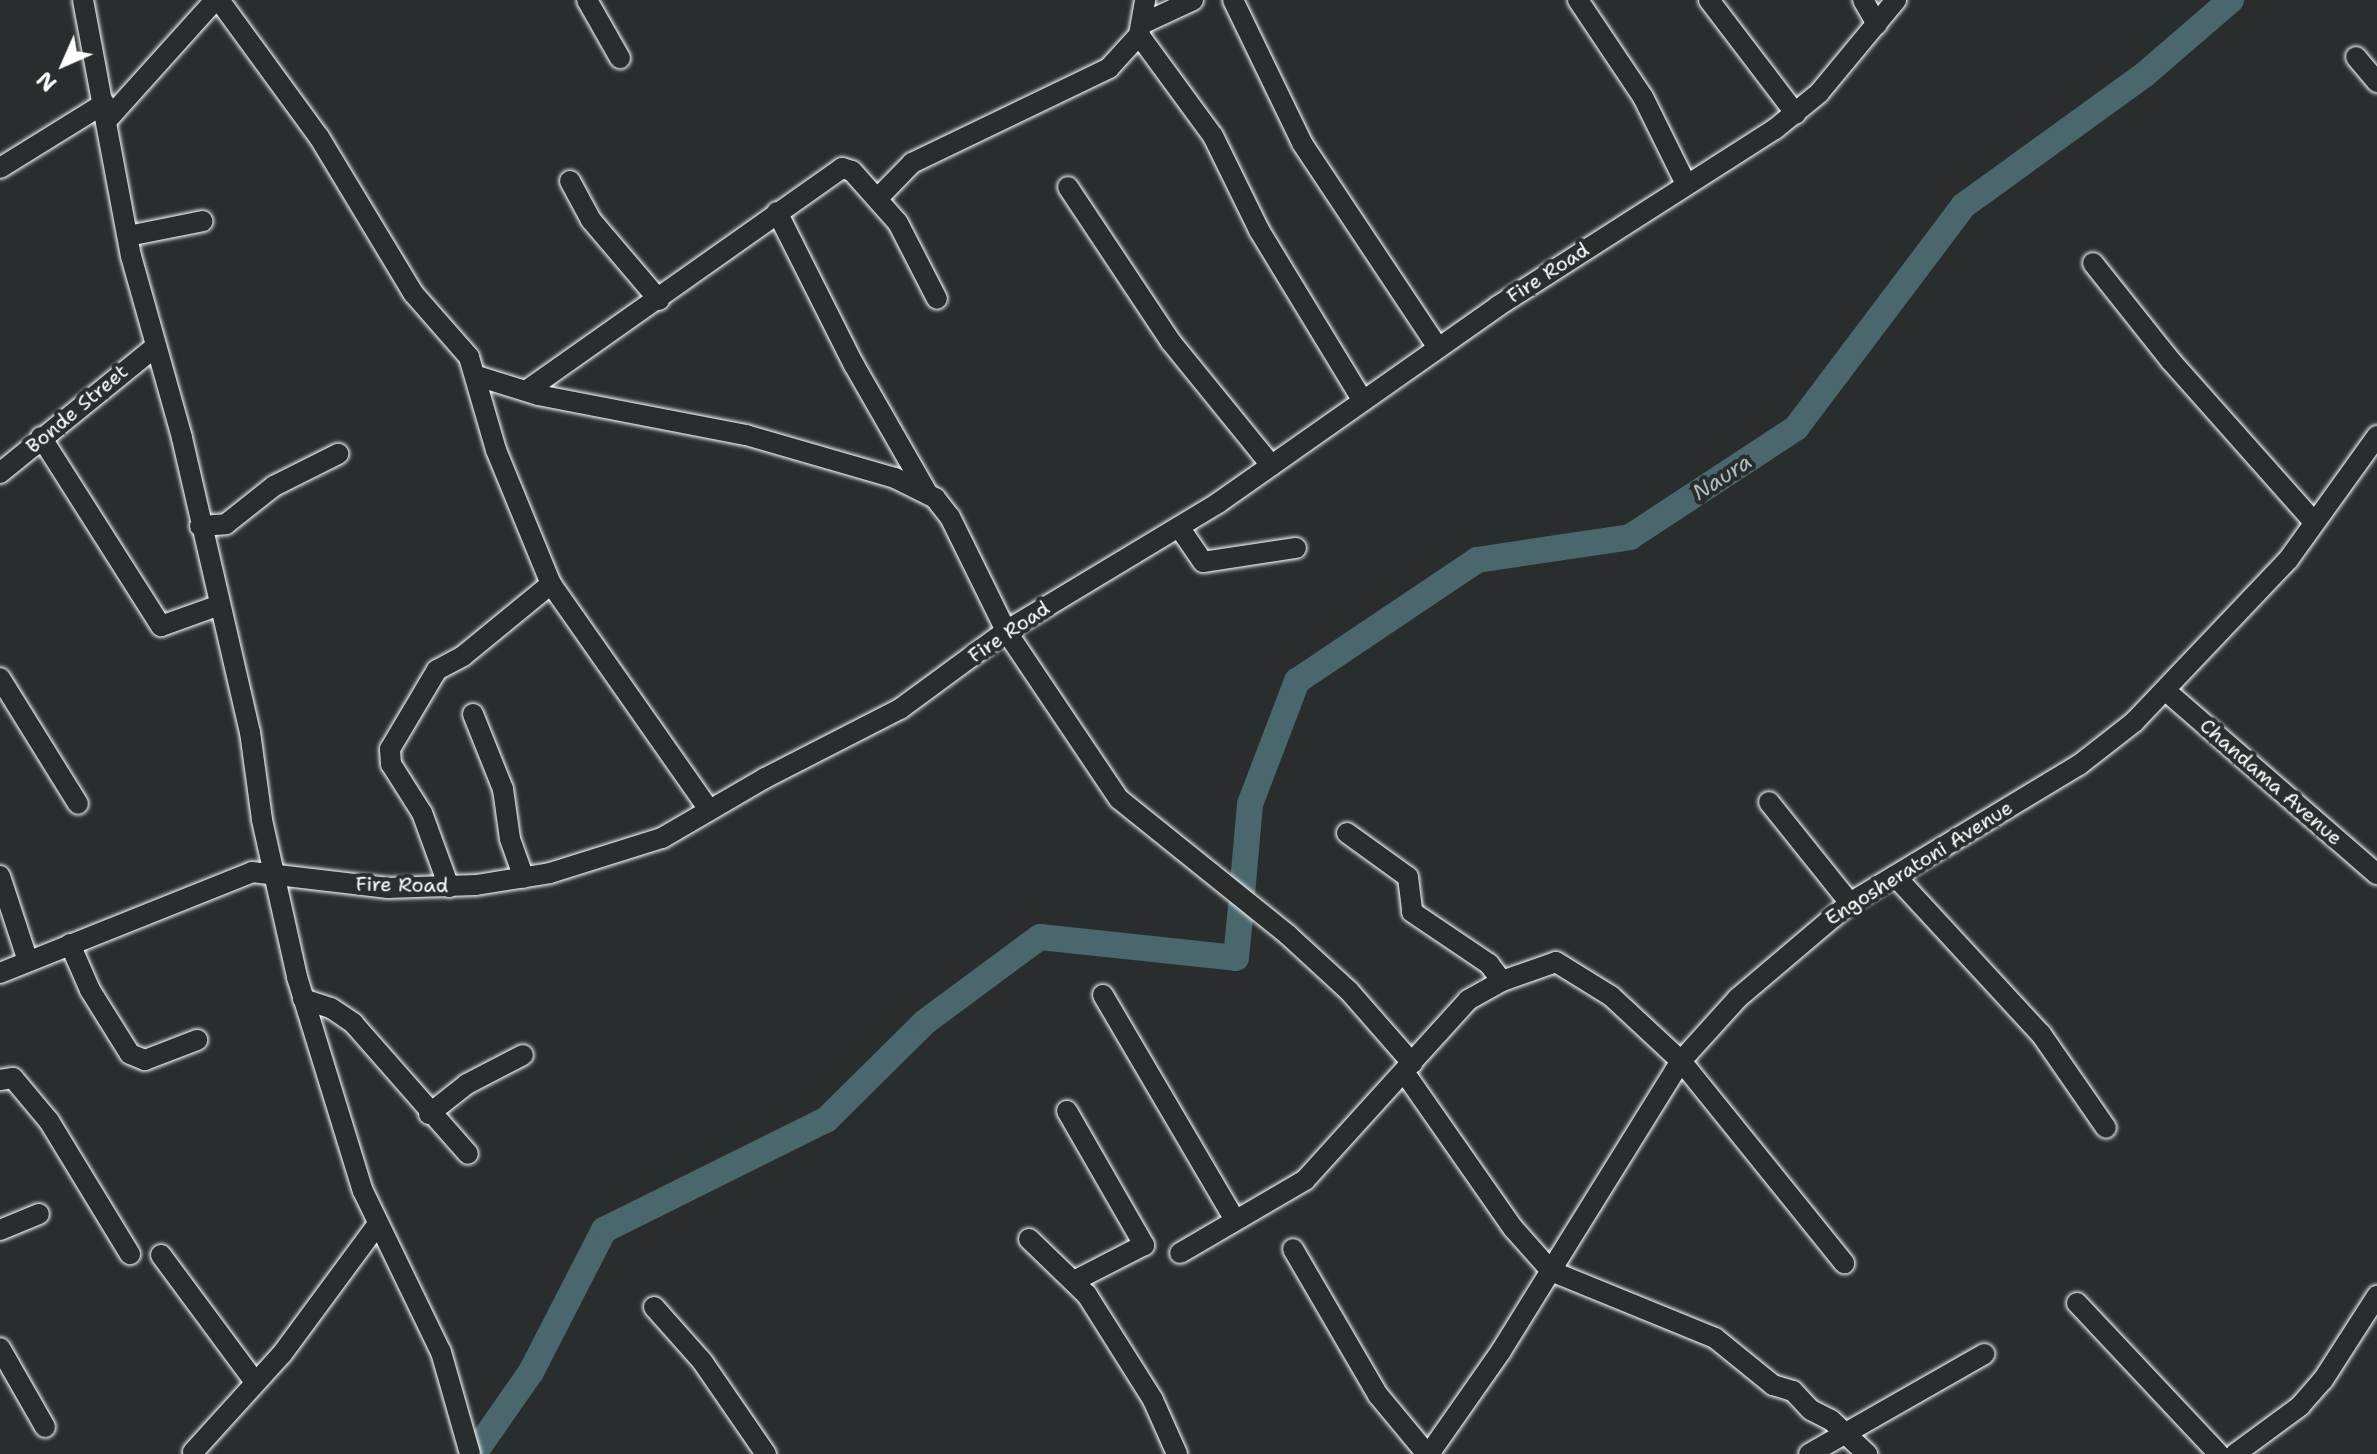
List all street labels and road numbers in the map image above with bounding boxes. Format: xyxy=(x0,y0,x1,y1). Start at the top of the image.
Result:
street label: Fire Road xyxy=(1502,238,1594,308)
street label: Bonde Street xyxy=(21,360,133,458)
street label: Fire Road xyxy=(964,596,1054,668)
street label: Chandama Avenue xyxy=(2195,714,2347,850)
street label: Engosheratoni Avenue xyxy=(1821,795,2017,931)
street label: Fire Road xyxy=(355,872,449,898)

